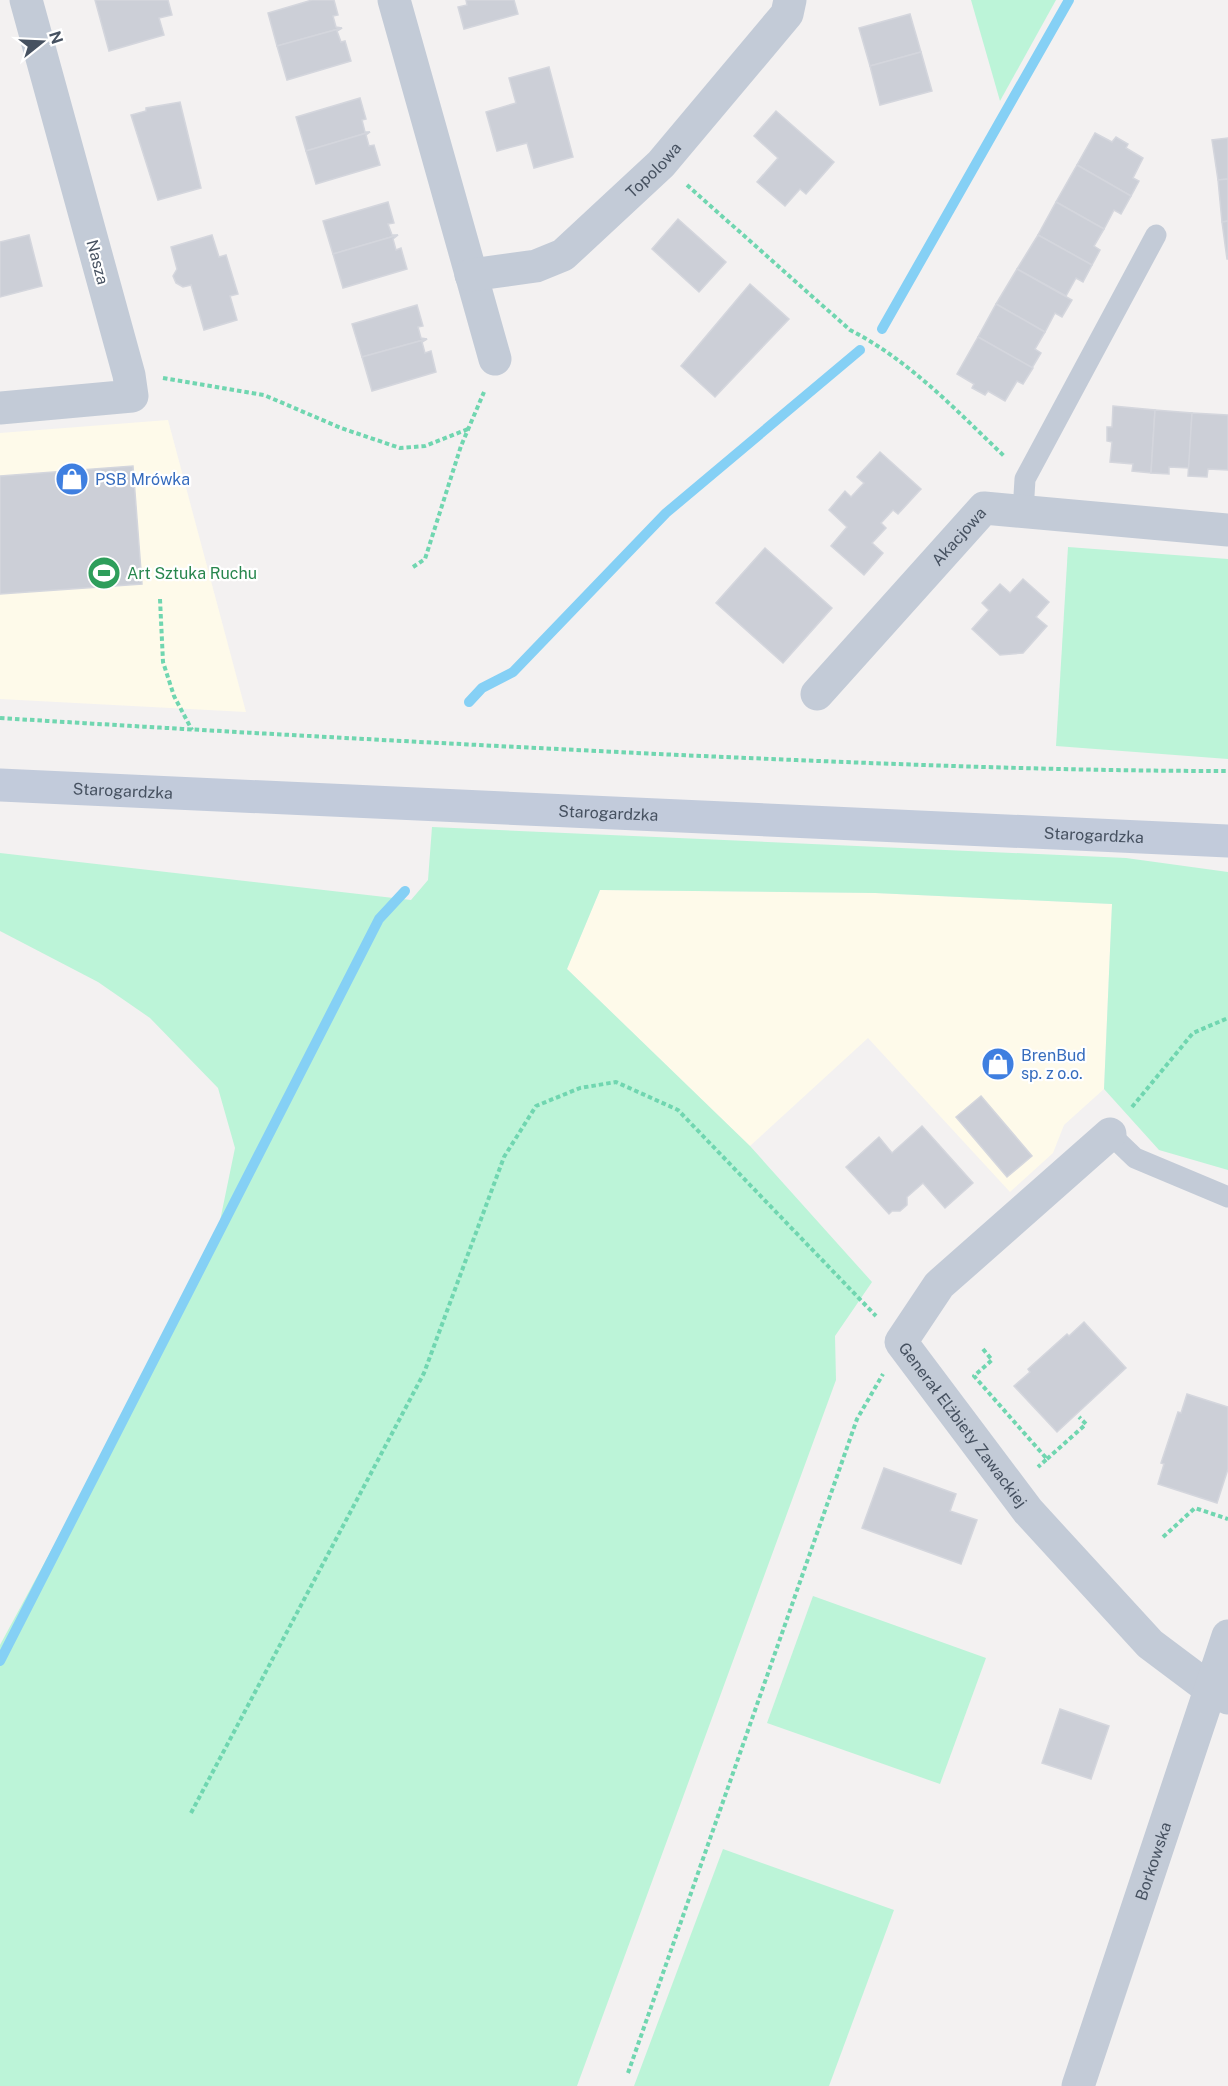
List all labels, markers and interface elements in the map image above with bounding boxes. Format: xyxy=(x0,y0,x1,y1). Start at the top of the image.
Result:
north arrow xyxy=(12,12,72,72)
text: N xyxy=(45,29,67,46)
street label: Topolowa xyxy=(622,138,685,202)
street label: Nasza xyxy=(82,238,113,287)
shop icon: PSB Mrówka xyxy=(54,461,90,497)
place label: PSB Mrówka xyxy=(95,470,190,489)
street label: Akacjowa xyxy=(928,503,990,570)
sports icon: Art Sztuka Ruchu xyxy=(86,555,122,591)
place label: Art Sztuka Ruchu xyxy=(127,564,257,583)
street label: Starogardzka xyxy=(72,779,173,803)
street label: Starogardzka xyxy=(558,801,659,825)
street label: Starogardzka xyxy=(1043,824,1144,847)
shop icon: BrenBud sp. z o.o. xyxy=(980,1046,1016,1082)
place label: BrenBud sp. z o.o. xyxy=(1021,1046,1086,1083)
street label: Generał Elżbiety Zawackiej xyxy=(895,1339,1031,1511)
street label: Borkowska xyxy=(1131,1820,1175,1903)

